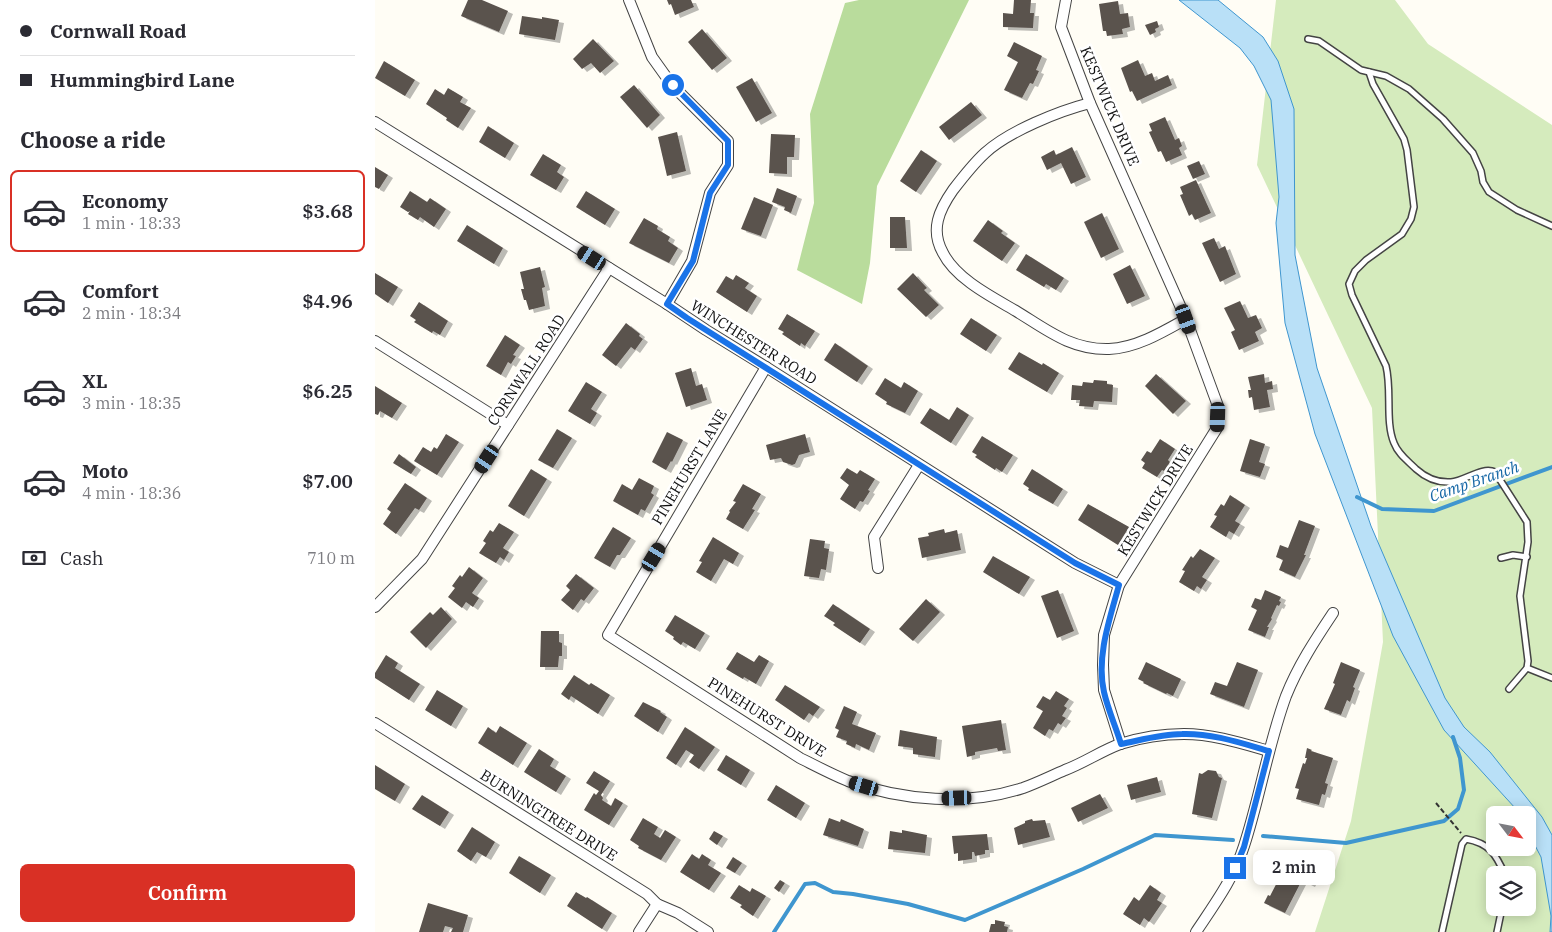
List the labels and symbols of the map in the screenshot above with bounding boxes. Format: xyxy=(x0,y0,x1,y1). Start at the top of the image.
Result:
street label: KESTWICK DRIVE xyxy=(1076,43,1144,169)
route start xyxy=(662,74,684,96)
car xyxy=(575,244,608,272)
street label: WINCHESTER ROAD xyxy=(687,295,821,389)
car xyxy=(1173,302,1198,336)
street label: CORNWALL ROAD xyxy=(483,311,569,429)
car xyxy=(1209,402,1226,432)
street label: PINEHURST LANE xyxy=(647,406,731,528)
street label: KESTWICK DRIVE xyxy=(1113,441,1197,559)
car xyxy=(472,442,501,476)
water label: Camp Branch xyxy=(1427,456,1522,506)
car xyxy=(639,540,668,574)
street label: PINEHURST DRIVE xyxy=(704,673,830,761)
street label: BURNINGTREE DRIVE xyxy=(477,765,621,865)
car xyxy=(847,774,880,798)
car xyxy=(941,790,972,806)
north arrow xyxy=(1486,806,1536,856)
callout: 2 min xyxy=(1253,850,1335,886)
route end xyxy=(1224,857,1246,879)

